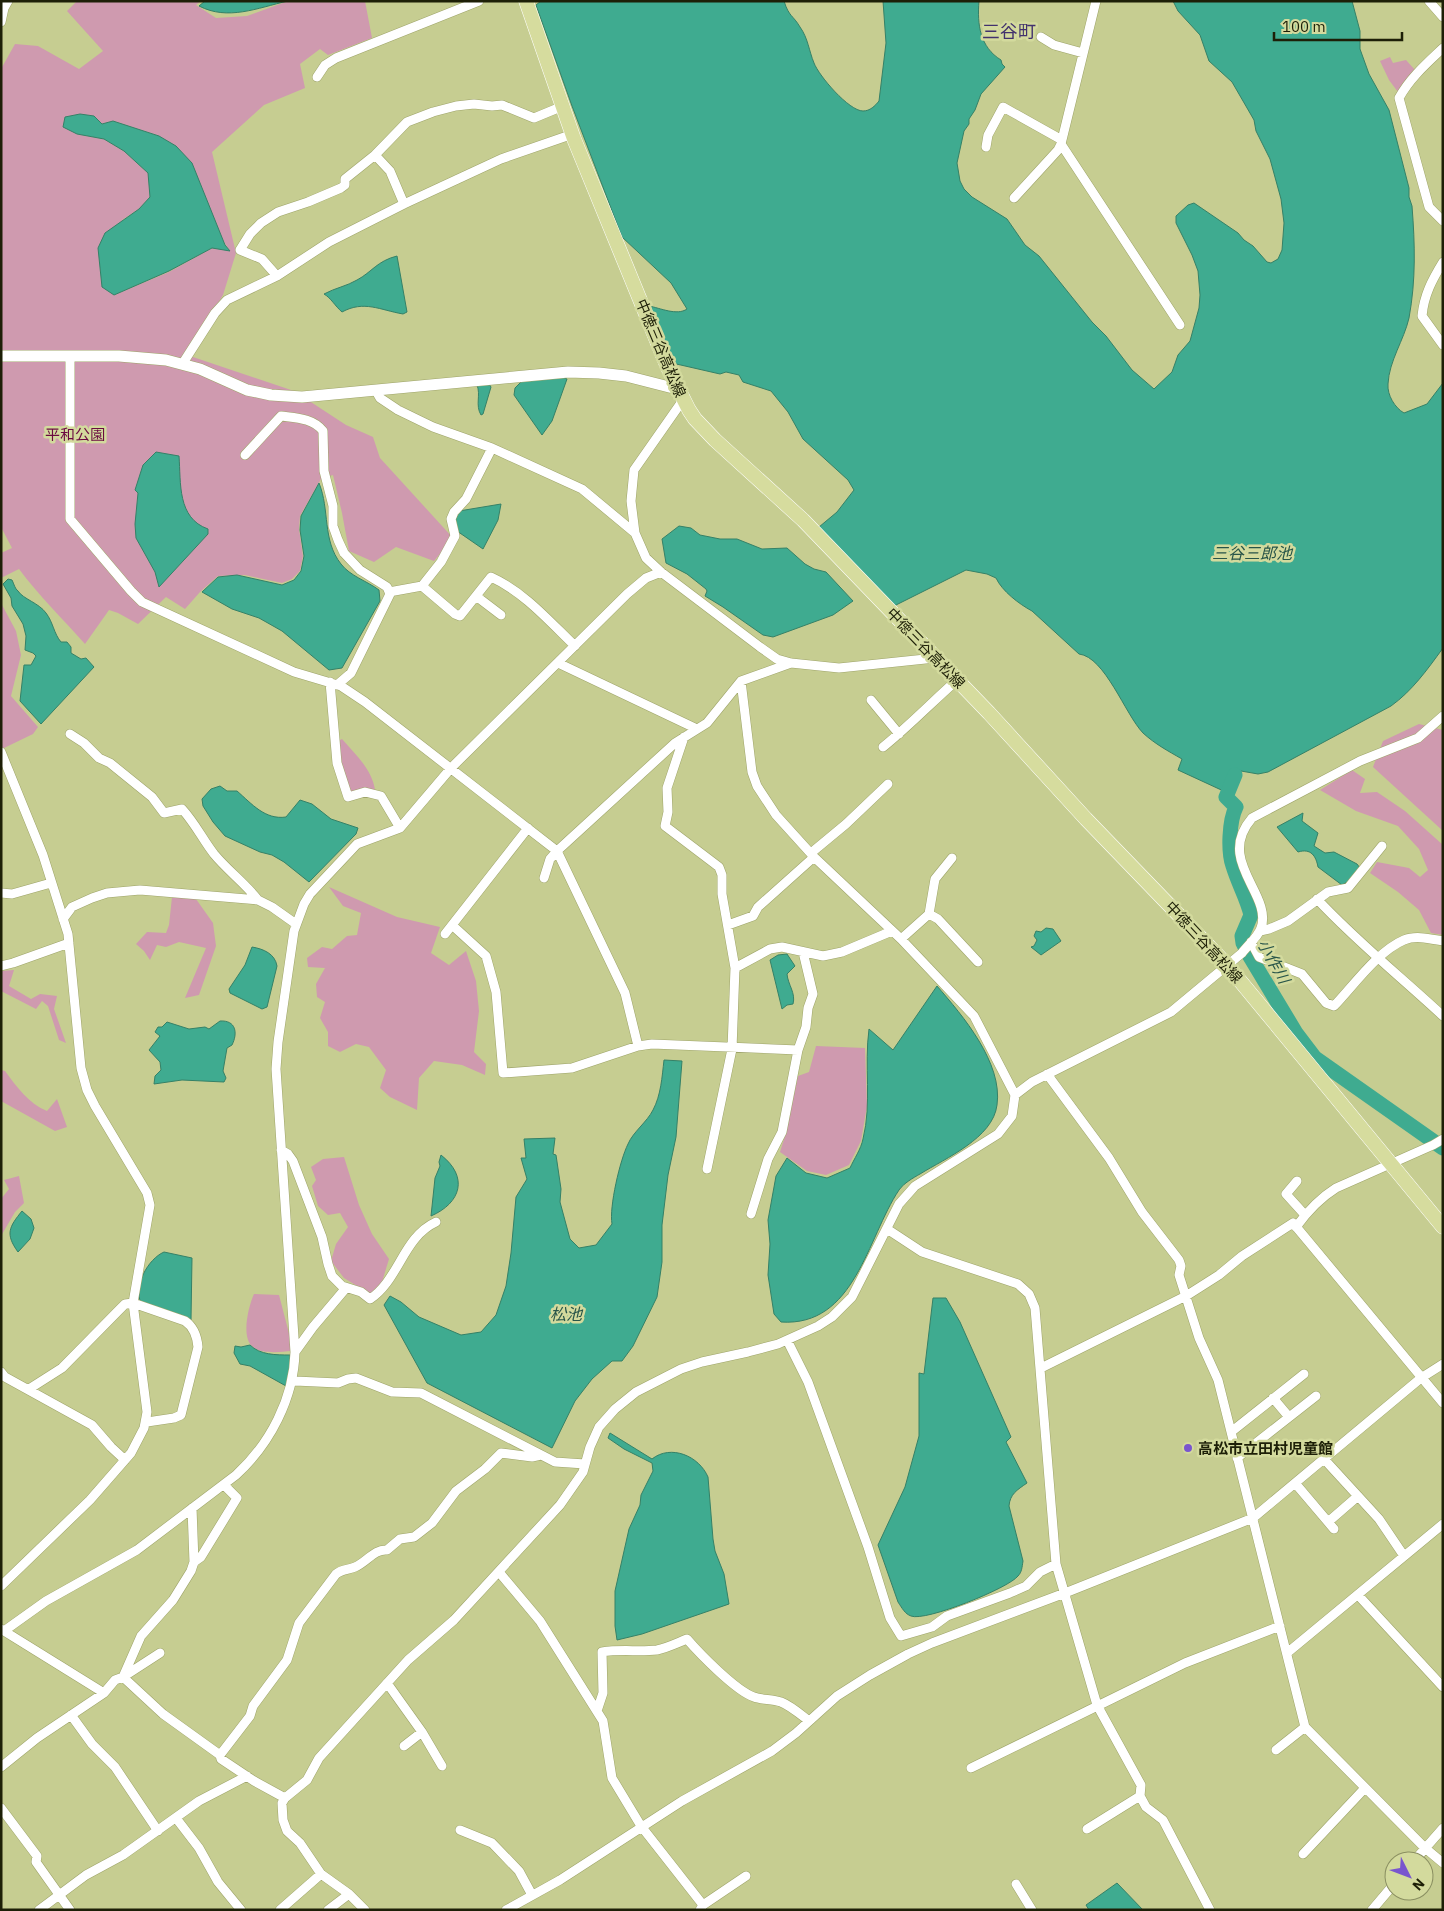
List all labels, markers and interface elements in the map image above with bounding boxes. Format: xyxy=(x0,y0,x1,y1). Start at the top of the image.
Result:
scale bar xyxy=(1274,10,1402,42)
text: 100 m xyxy=(1282,17,1326,36)
district label: 三谷町 xyxy=(982,20,1036,43)
street label: 中徳三谷高松線 xyxy=(632,296,690,400)
park label: 平和公園 xyxy=(45,425,105,444)
water label: 三谷三郎池 xyxy=(1212,543,1294,563)
street label: 中徳三谷高松線 xyxy=(883,604,969,692)
street label: 中徳三谷高松線 xyxy=(1161,897,1247,987)
water label: 小作川 xyxy=(1254,935,1295,989)
water label: 松池 xyxy=(550,1304,584,1324)
place label: 高松市立田村児童館 xyxy=(1198,1439,1333,1458)
marker: 高松市立田村児童館 xyxy=(1182,1442,1194,1454)
north arrow xyxy=(1384,1851,1434,1901)
text: N xyxy=(1409,1875,1429,1894)

